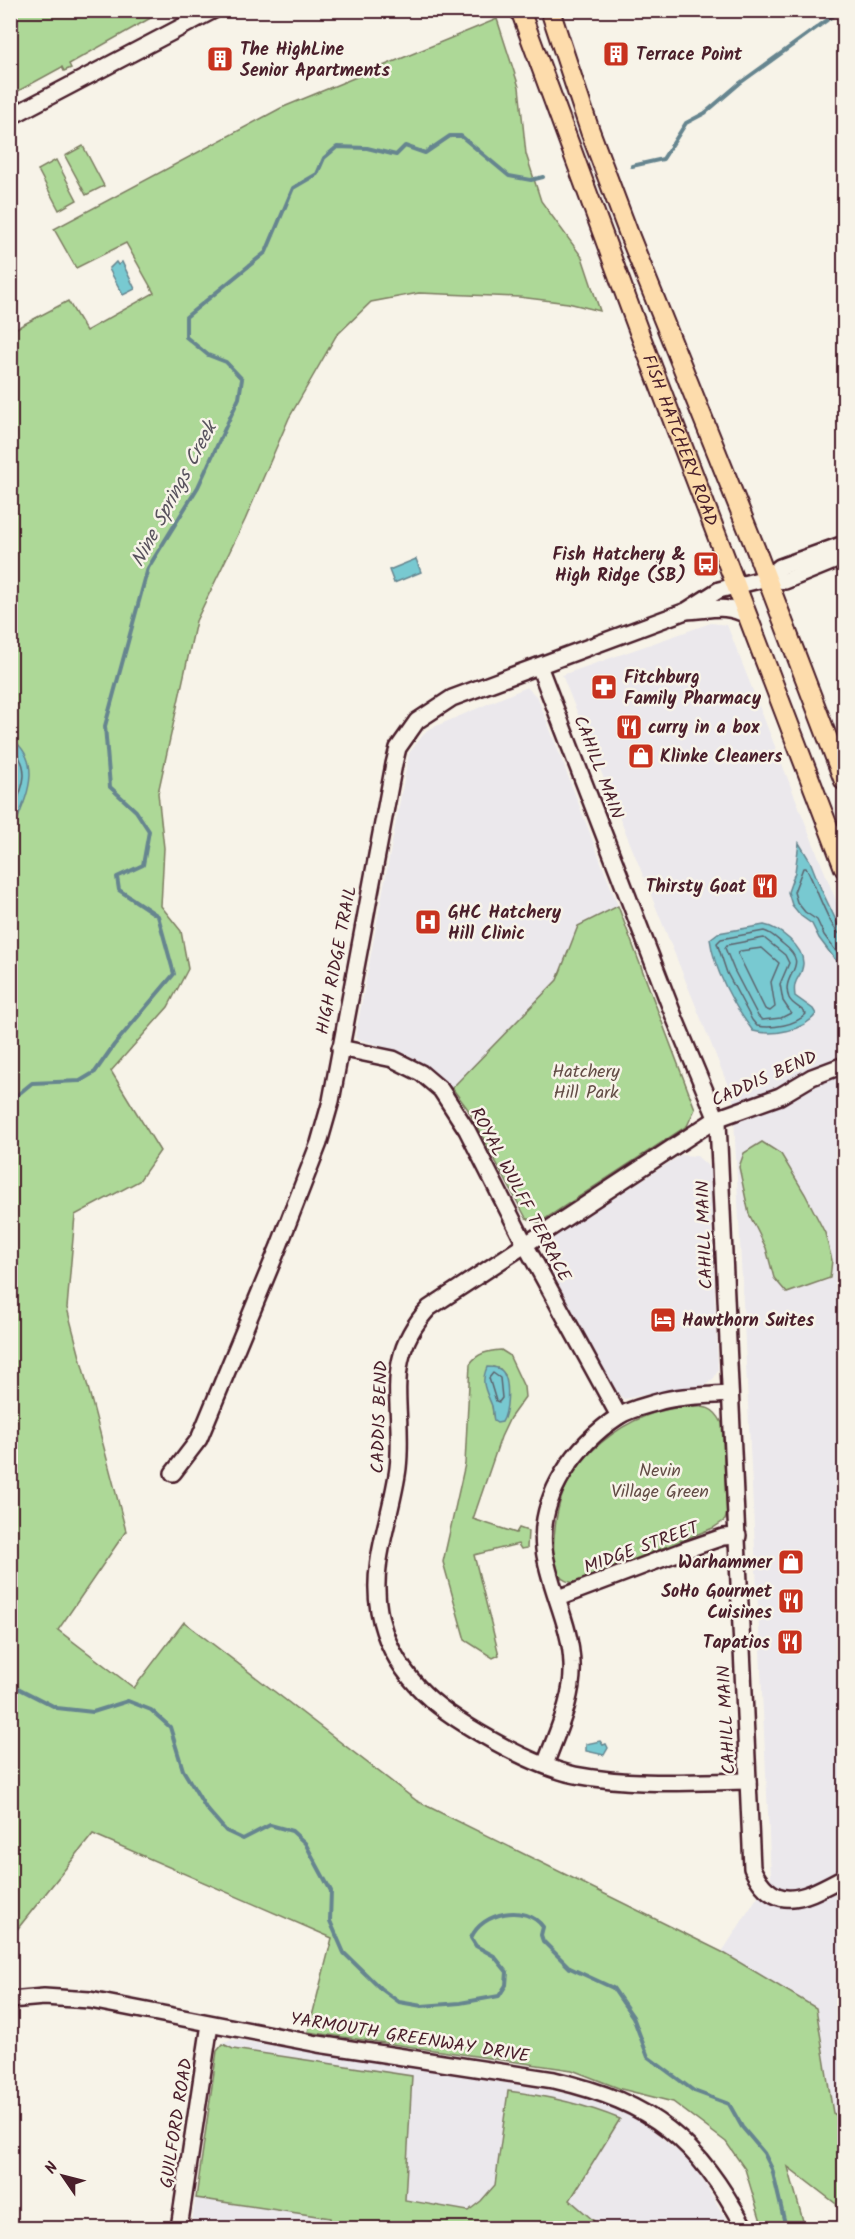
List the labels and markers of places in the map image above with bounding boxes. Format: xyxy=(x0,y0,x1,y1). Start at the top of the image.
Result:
place label: The HighLine Senior Apartments xyxy=(240,36,390,86)
building icon: Terrace Point xyxy=(601,39,631,69)
place label: Terrace Point xyxy=(636,41,743,70)
building icon: The HighLine Senior Apartments xyxy=(205,44,235,74)
place label: Fish Hatchery & High Ridge (SB) xyxy=(552,541,686,591)
bus stop icon: Fish Hatchery & High Ridge (SB) xyxy=(691,549,721,579)
place label: Fitchburg Family Pharmacy xyxy=(624,664,762,714)
pharmacy icon: Fitchburg Family Pharmacy xyxy=(589,672,619,702)
restaurant icon: curry in a box xyxy=(614,712,644,742)
place label: curry in a box xyxy=(648,714,760,743)
shop icon: Klinke Cleaners xyxy=(626,741,656,771)
place label: Klinke Cleaners xyxy=(660,743,783,772)
restaurant icon: Thirsty Goat xyxy=(750,871,780,901)
place label: Thirsty Goat xyxy=(646,873,747,902)
place label: GHC Hatchery Hill Clinic xyxy=(448,899,562,949)
hospital icon: GHC Hatchery Hill Clinic xyxy=(413,907,443,937)
hotel icon: Hawthorn Suites xyxy=(648,1305,678,1335)
place label: Hawthorn Suites xyxy=(682,1307,815,1336)
shop icon: Warhammer xyxy=(776,1547,806,1577)
place label: Warhammer xyxy=(678,1549,773,1578)
place label: SoHo Gourmet Cuisines xyxy=(661,1578,773,1628)
restaurant icon: SoHo Gourmet Cuisines xyxy=(776,1586,806,1616)
restaurant icon: Tapatios xyxy=(775,1627,805,1657)
place label: Tapatios xyxy=(703,1629,771,1658)

